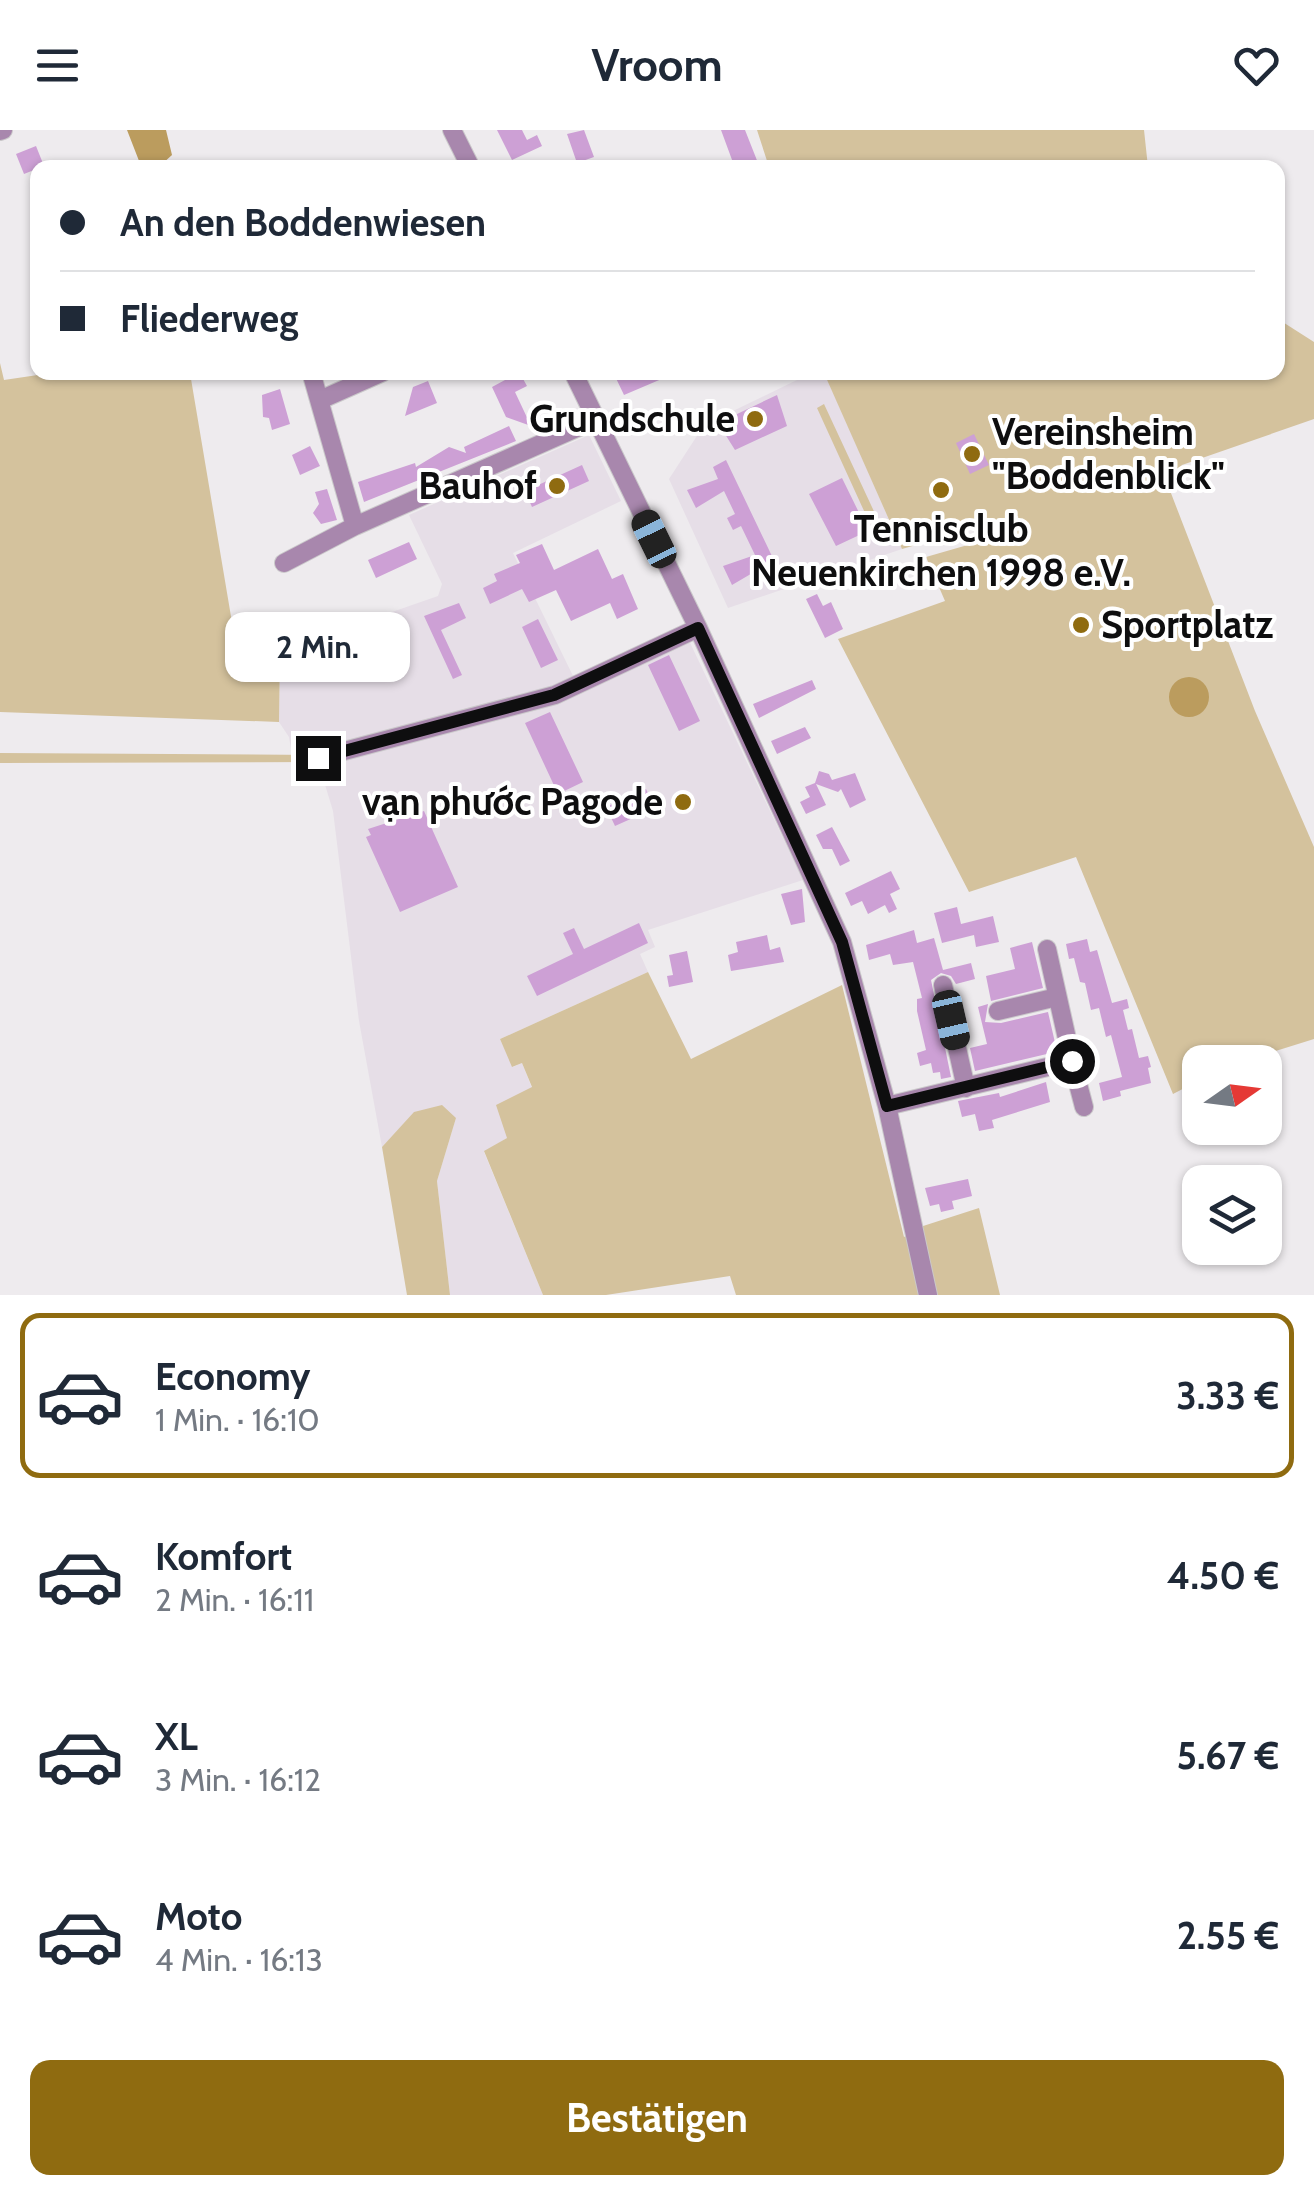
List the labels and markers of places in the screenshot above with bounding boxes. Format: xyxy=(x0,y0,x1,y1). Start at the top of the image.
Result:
place label: Grundschule xyxy=(529,395,735,442)
marker: Grundschule xyxy=(744,408,766,430)
place label: Vereinsheim "Boddenblick" xyxy=(992,408,1225,499)
marker: Vereinsheim "Boddenblick" xyxy=(961,443,983,465)
place label: Bauhof xyxy=(418,462,537,509)
marker: Bauhof xyxy=(546,475,568,497)
marker: Tennisclub Neuenkirchen 1998 e.V. xyxy=(930,479,952,501)
place label: Tennisclub Neuenkirchen 1998 e.V. xyxy=(751,505,1131,596)
place label: Sportplatz xyxy=(1101,601,1273,648)
marker: Sportplatz xyxy=(1070,614,1092,636)
place label: vạn phước Pagode xyxy=(362,778,663,825)
marker: vạn phước Pagode xyxy=(672,791,694,813)

